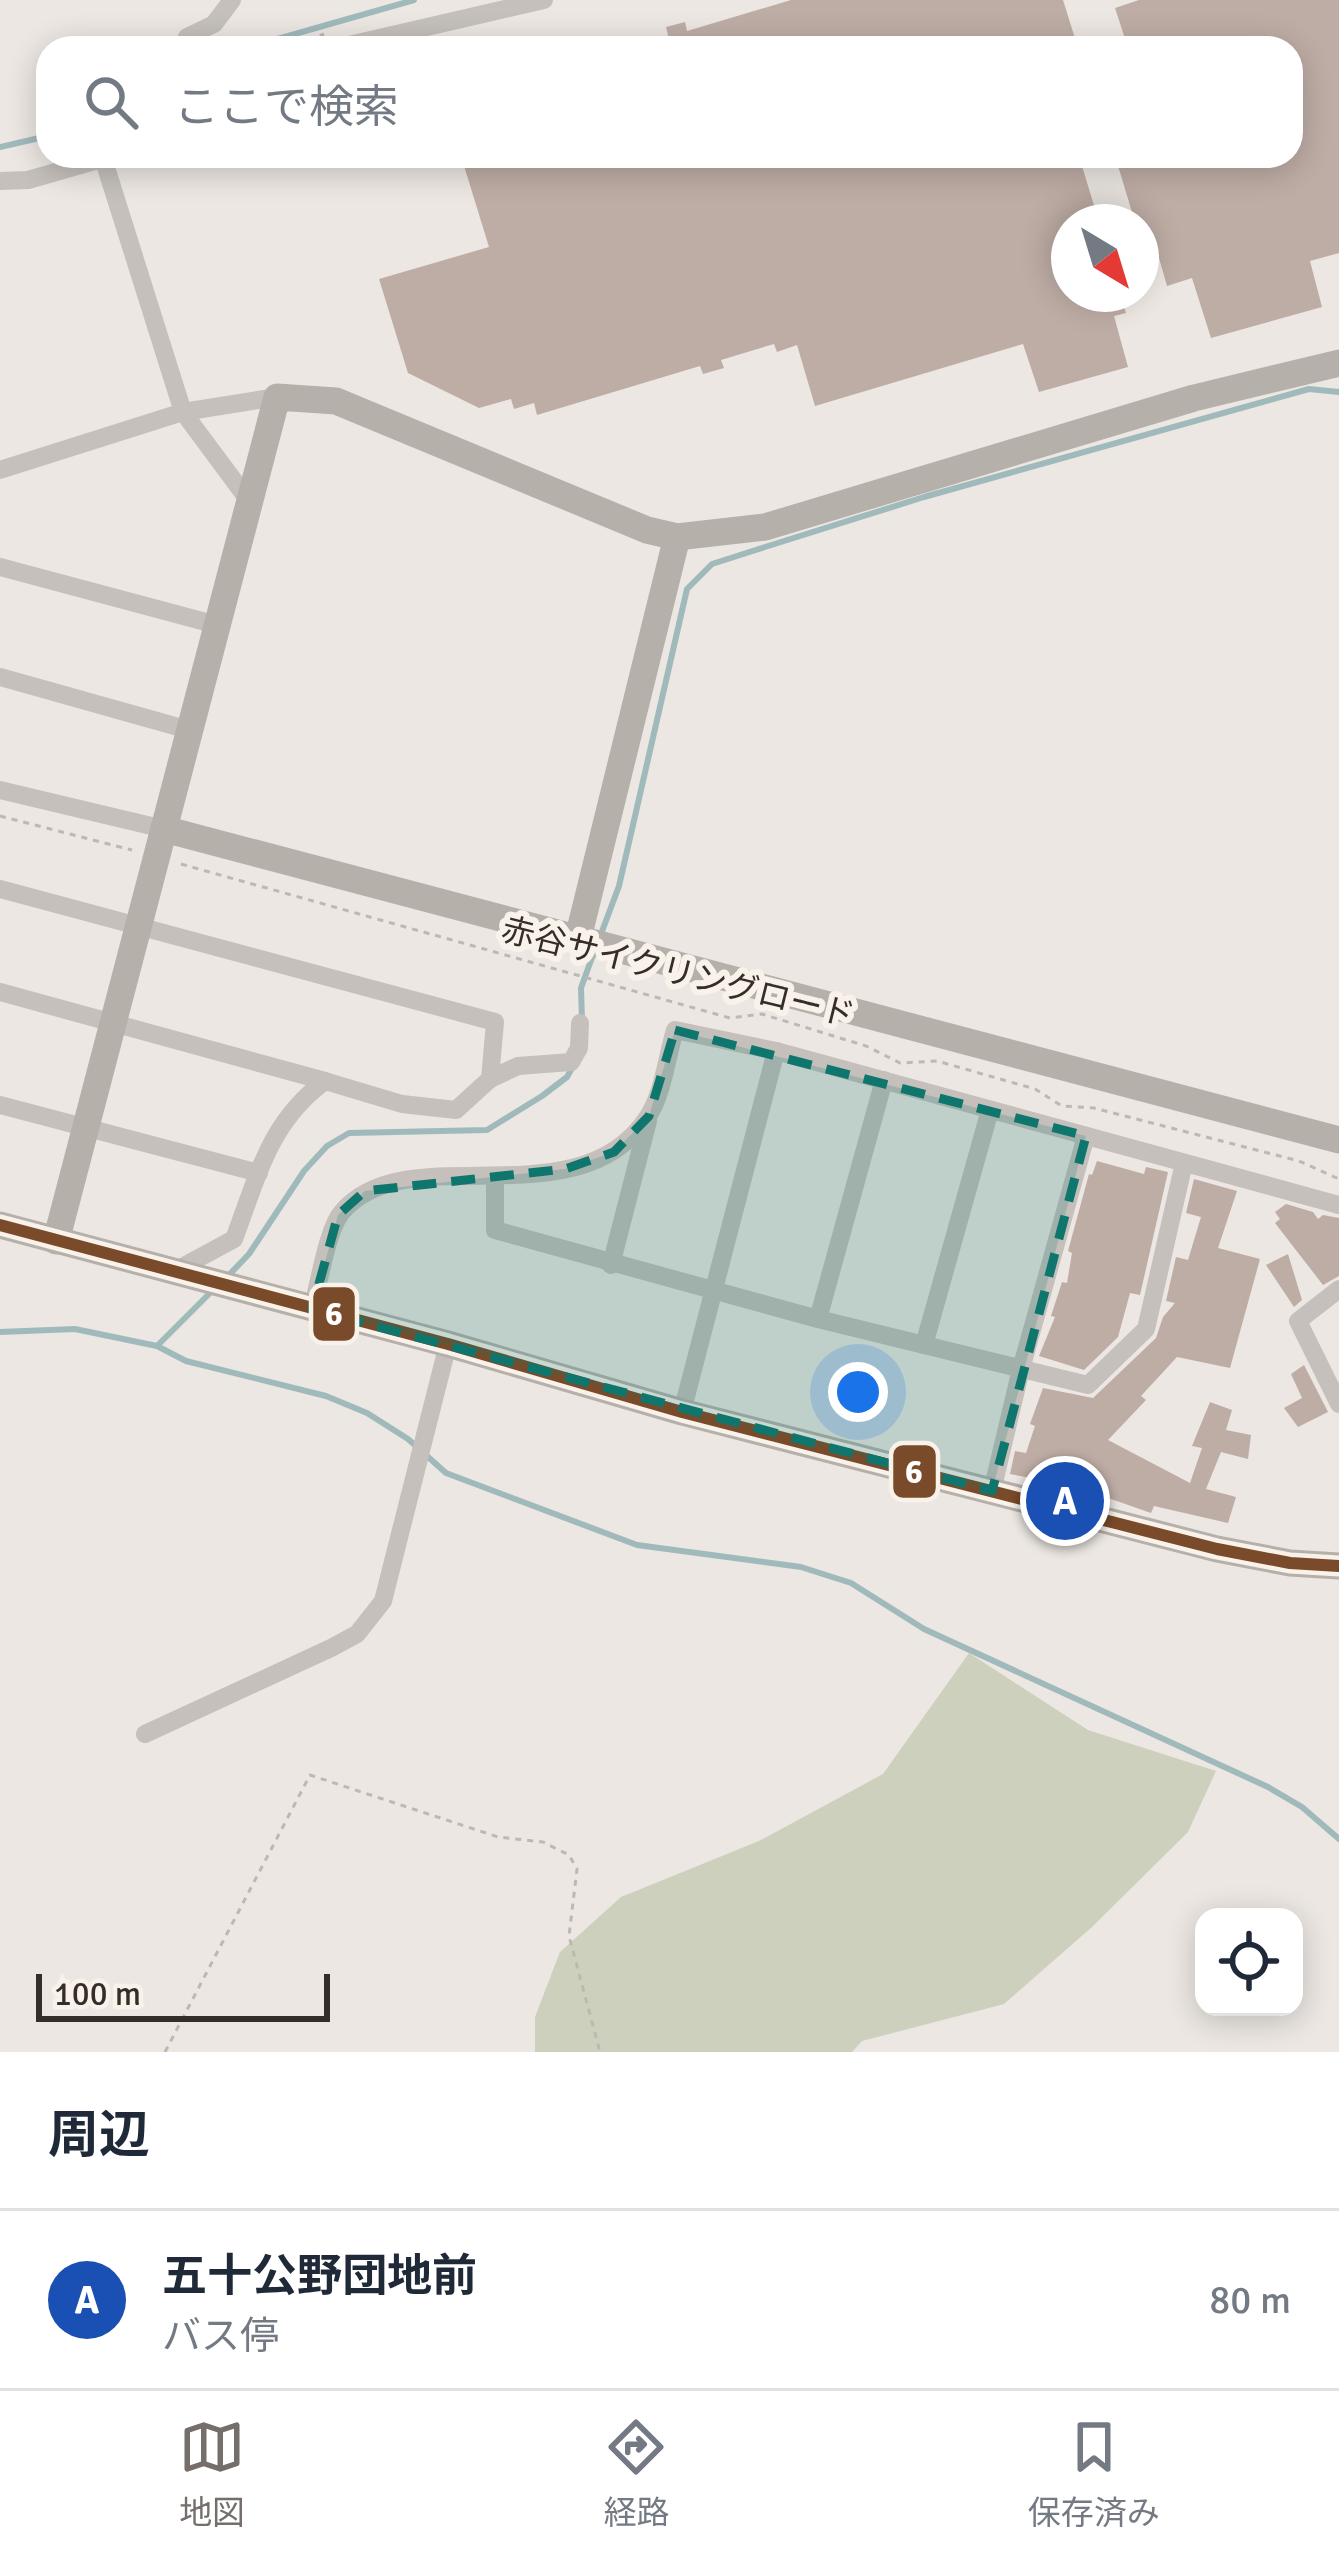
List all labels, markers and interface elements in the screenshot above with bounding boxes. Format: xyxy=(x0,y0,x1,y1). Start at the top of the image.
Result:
search box xyxy=(36,36,1303,168)
icon: search xyxy=(78,69,144,135)
text: ここで検索 xyxy=(174,80,399,135)
north arrow xyxy=(1051,204,1159,312)
street label: 赤谷サイクリングロード xyxy=(497,909,859,1037)
line badge: 6 xyxy=(311,1285,357,1343)
text: 6 xyxy=(325,1294,343,1335)
your location xyxy=(828,1362,888,1422)
line badge: 6 xyxy=(891,1443,938,1500)
text: 6 xyxy=(905,1452,923,1493)
pin: A xyxy=(1026,1456,1104,1546)
map controls xyxy=(1195,1908,1303,2016)
button: locate xyxy=(1195,1908,1303,2016)
scale bar xyxy=(36,1968,330,2021)
text: 100 m xyxy=(54,1974,141,2015)
text: 周辺 xyxy=(48,2104,150,2167)
text: 五十公野団地前 xyxy=(162,2249,477,2304)
text: A xyxy=(75,2276,99,2324)
text: 80 m xyxy=(1209,2276,1291,2324)
text: バス停 xyxy=(162,2312,279,2360)
tab: 地図 xyxy=(179,2414,245,2534)
tab: 経路 xyxy=(603,2414,669,2534)
tab: 保存済み xyxy=(1028,2414,1160,2534)

